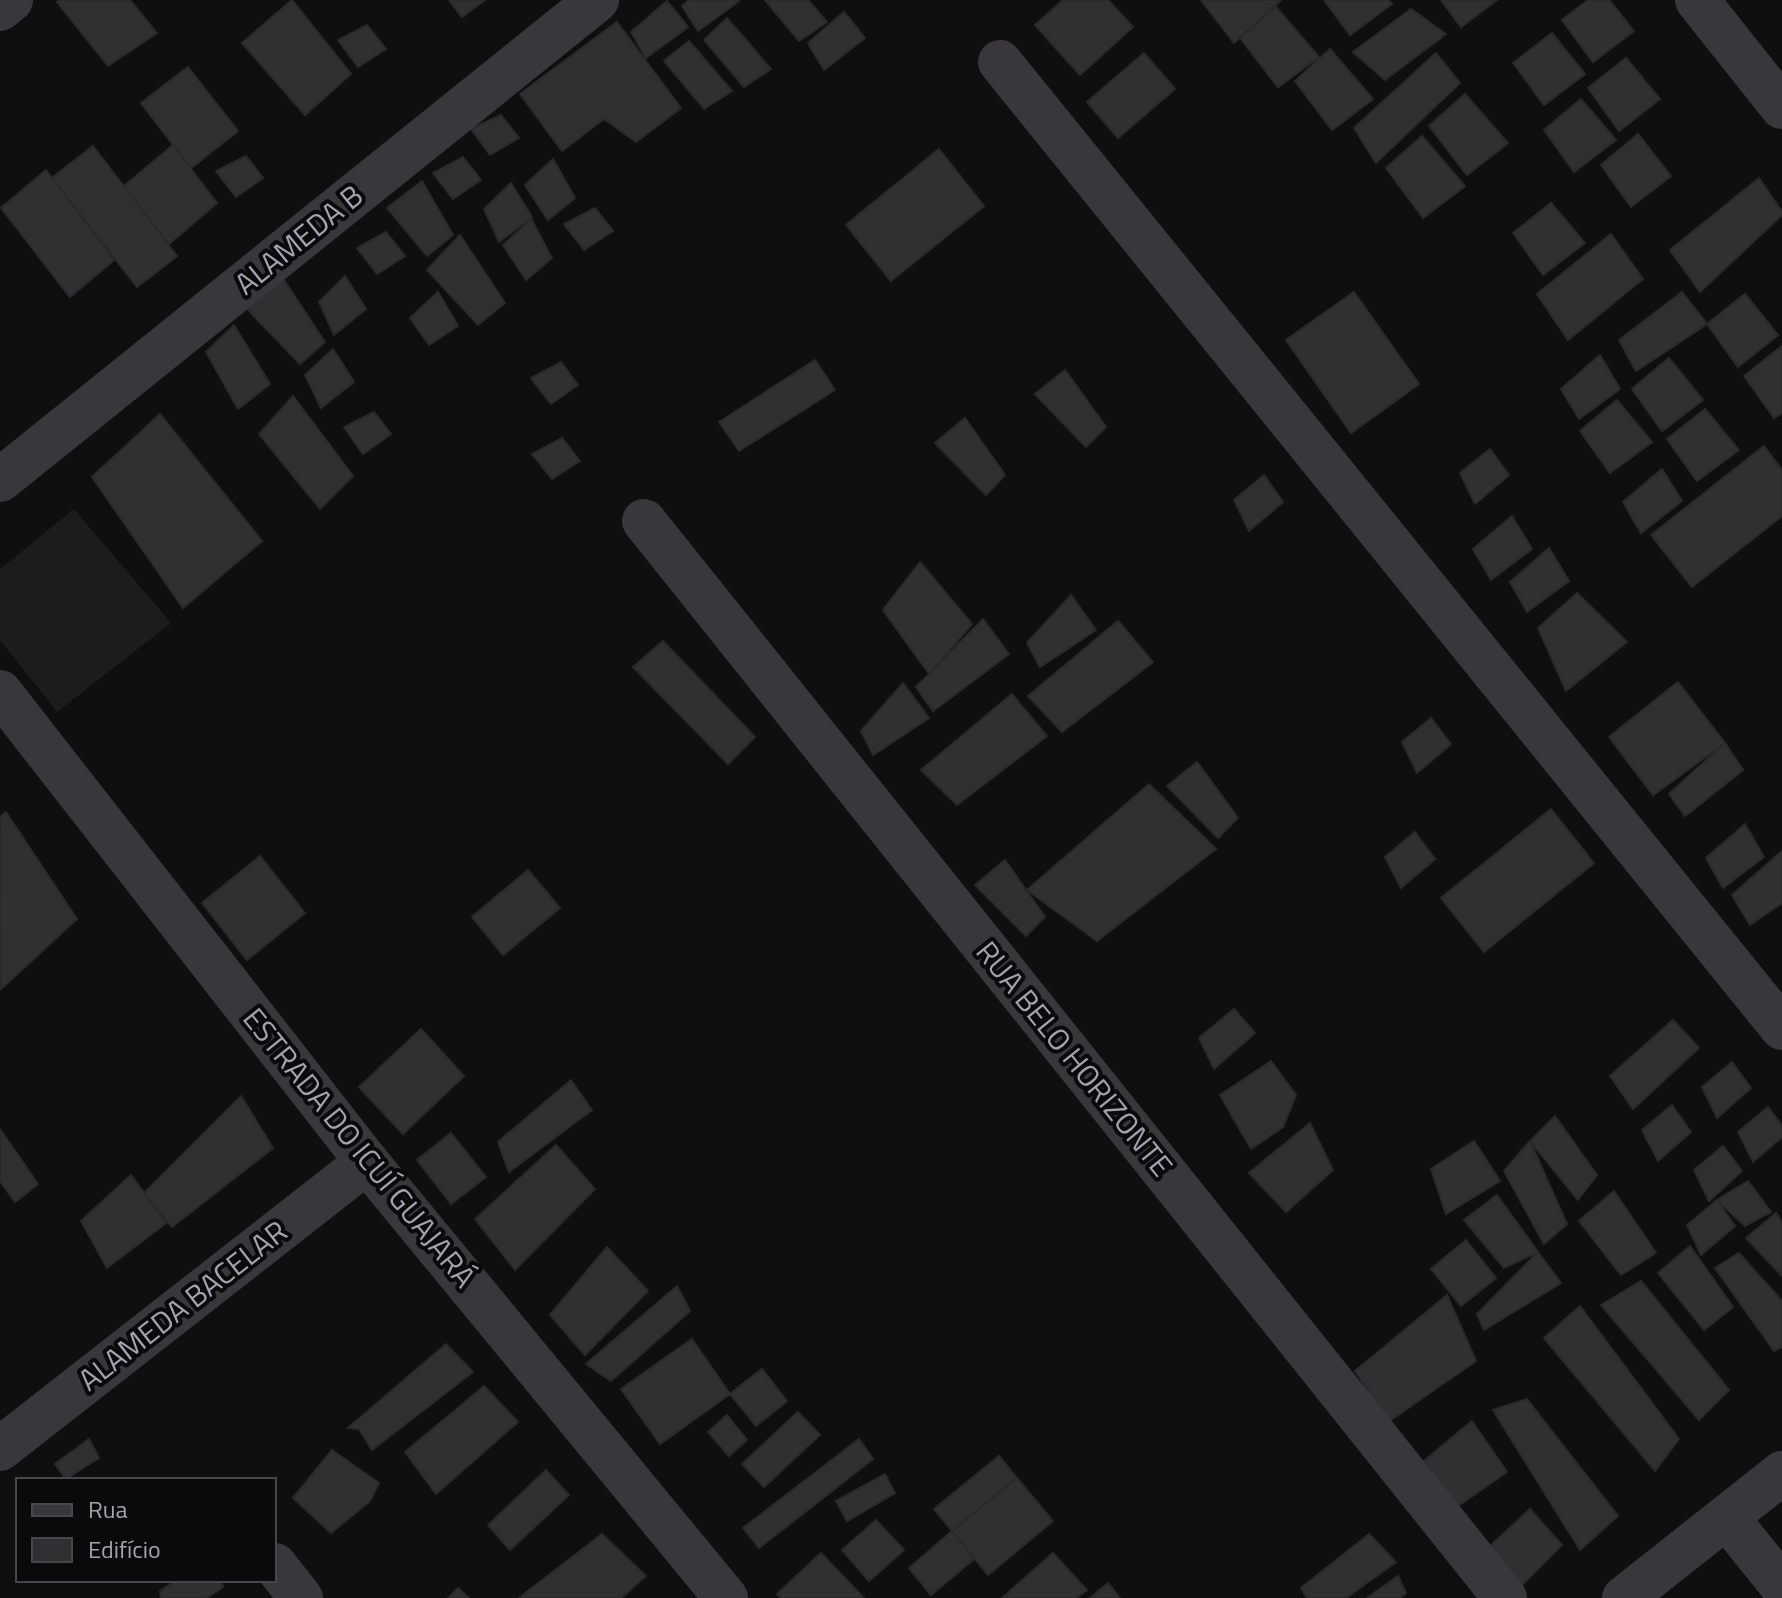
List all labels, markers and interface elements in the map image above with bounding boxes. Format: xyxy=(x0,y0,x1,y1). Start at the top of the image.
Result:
street label: ALAMEDA B xyxy=(224,173,373,305)
street label: RUA BELO HORIZONTE xyxy=(965,931,1184,1186)
street label: ESTRADA DO ICUÍ GUAJARÁ xyxy=(232,997,488,1298)
street label: ALAMEDA BACELAR xyxy=(68,1209,297,1402)
legend xyxy=(16,1478,276,1582)
text: Rua xyxy=(88,1491,127,1527)
text: Edifício xyxy=(88,1531,161,1567)

